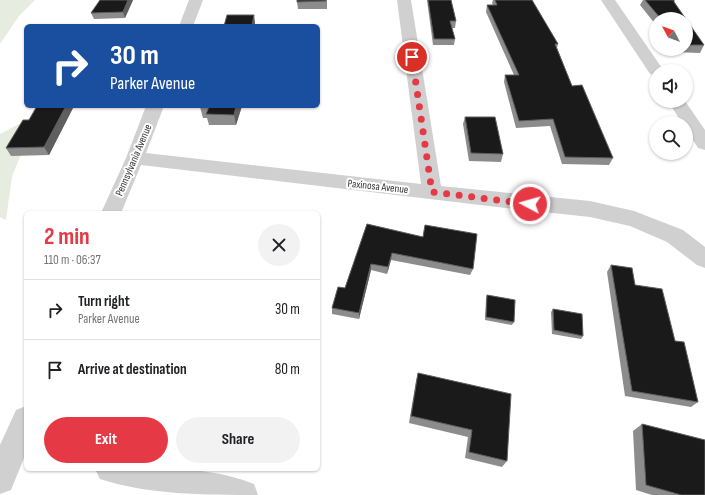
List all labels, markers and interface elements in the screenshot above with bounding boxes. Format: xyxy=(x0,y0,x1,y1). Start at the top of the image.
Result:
north arrow xyxy=(649,12,693,56)
map controls xyxy=(649,12,693,160)
text: 30 m xyxy=(110,39,159,72)
icon: right xyxy=(44,40,96,92)
pin xyxy=(395,40,429,74)
icon: arrive xyxy=(401,46,423,68)
button: sound xyxy=(649,64,693,108)
text: Parker Avenue xyxy=(110,73,195,94)
button: search xyxy=(649,116,693,160)
street label: Pennsylvania Avenue xyxy=(113,122,154,198)
street label: Paxinosa Avenue xyxy=(347,177,409,196)
position arrow xyxy=(509,183,551,225)
text: 2 min xyxy=(44,222,90,251)
button: close xyxy=(258,224,300,266)
text: 110 m · 06:37 xyxy=(44,252,101,268)
text: Turn right xyxy=(78,292,130,311)
icon: right xyxy=(44,299,66,321)
text: 30 m xyxy=(275,300,300,319)
text: Parker Avenue xyxy=(78,311,140,327)
icon: arrive xyxy=(44,359,66,381)
text: Arrive at destination xyxy=(78,360,187,379)
text: 80 m xyxy=(275,360,300,379)
button: Exit xyxy=(44,417,168,463)
button: Share xyxy=(176,417,300,463)

